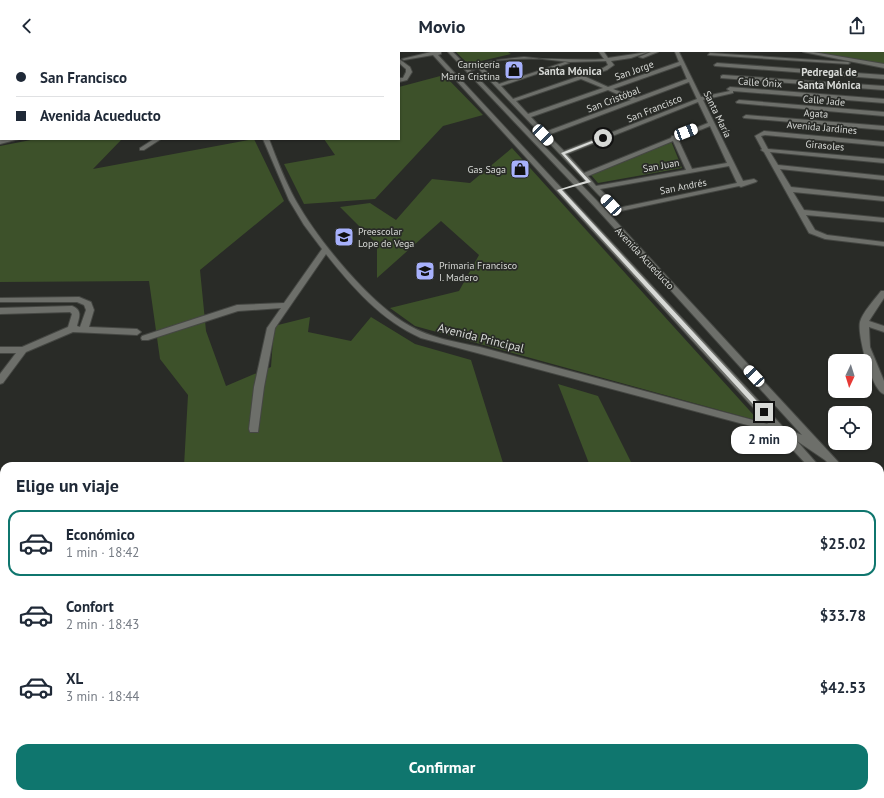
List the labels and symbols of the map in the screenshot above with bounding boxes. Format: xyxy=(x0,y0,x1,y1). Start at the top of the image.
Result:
street label: San Jorge xyxy=(613,57,655,84)
place label: Carnicería María Cristina xyxy=(441,58,500,83)
shop icon: Carnicería María Cristina xyxy=(503,59,525,81)
district label: Santa Mónica xyxy=(538,64,602,78)
district label: Pedregal de Santa Mónica xyxy=(797,65,861,92)
street label: Calle Ónix xyxy=(737,74,782,91)
street label: San Cristóbal xyxy=(585,83,642,116)
street label: Santa María xyxy=(701,89,735,140)
street label: San Francisco xyxy=(625,91,684,125)
street label: Calle Jade xyxy=(802,92,846,109)
street label: Agata xyxy=(803,106,829,121)
street label: Avenida Jardines xyxy=(786,118,858,137)
car xyxy=(530,122,556,148)
car xyxy=(673,122,699,142)
route start xyxy=(594,129,612,147)
street label: Girasoles xyxy=(805,137,845,154)
street label: San Juan xyxy=(642,156,681,175)
shop icon: Gas Saga xyxy=(509,158,531,180)
place label: Gas Saga xyxy=(467,163,506,176)
street label: San Andrés xyxy=(659,176,708,197)
car xyxy=(598,192,624,218)
street label: Avenida Acueducto xyxy=(612,224,677,292)
place label: Preescolar Lope de Vega xyxy=(358,225,414,250)
school or university icon: Preescolar Lope de Vega xyxy=(333,226,355,248)
place label: Primaria Francisco I. Madero xyxy=(439,259,517,284)
school or university icon: Primaria Francisco I. Madero xyxy=(414,260,436,282)
street label: Avenida Principal xyxy=(436,320,526,356)
north arrow xyxy=(828,354,872,398)
car xyxy=(741,363,767,389)
route end xyxy=(755,403,773,421)
callout: 2 min xyxy=(731,426,797,454)

